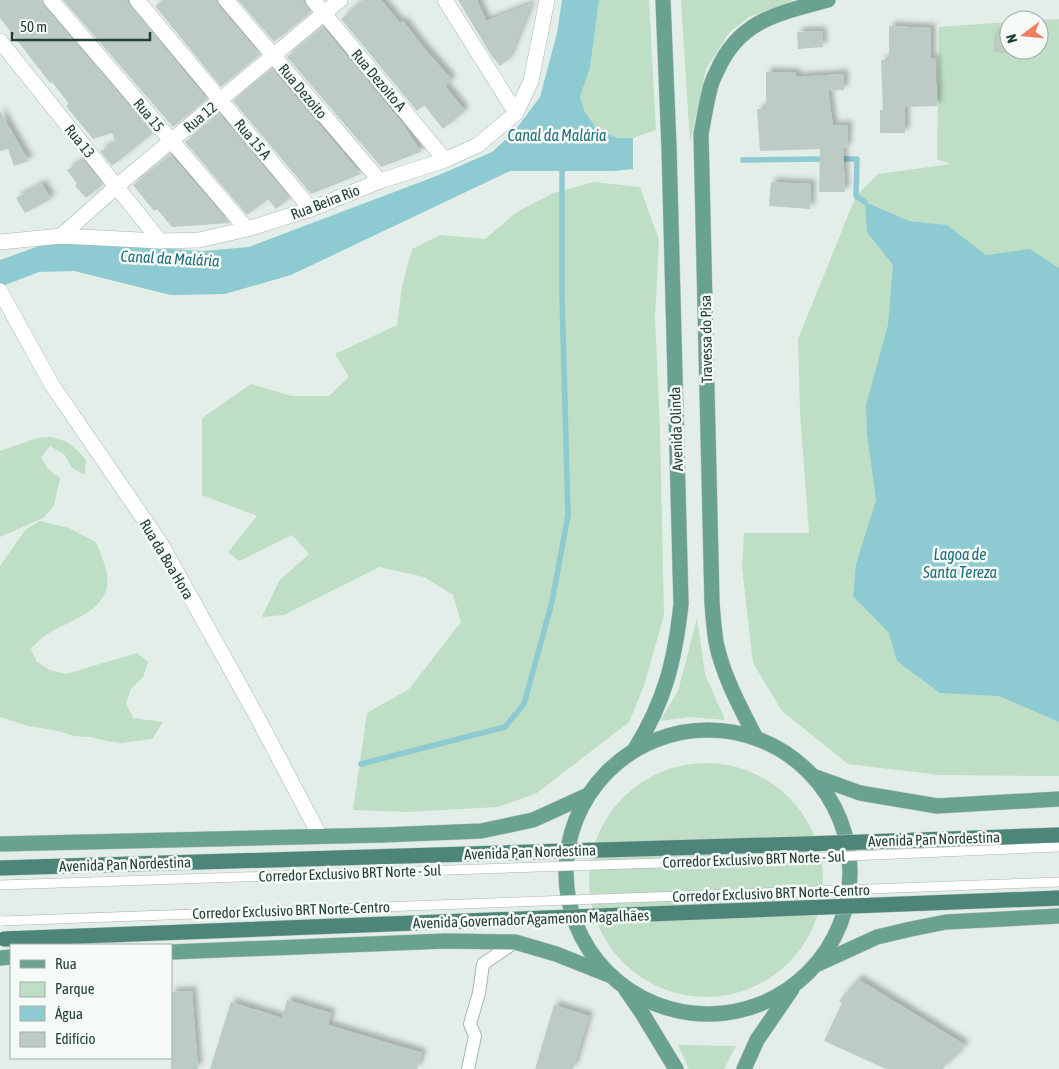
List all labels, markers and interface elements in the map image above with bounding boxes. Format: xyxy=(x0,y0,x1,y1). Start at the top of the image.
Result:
scale bar xyxy=(12,10,150,42)
north arrow xyxy=(999,10,1049,60)
text: 50 m xyxy=(20,18,47,35)
text: N xyxy=(1003,32,1020,45)
street label: Rua Dezoito A xyxy=(348,46,410,115)
street label: Rua Dezoito xyxy=(275,60,331,122)
street label: Rua 15 xyxy=(130,95,168,135)
street label: Rua 12 xyxy=(180,98,220,136)
street label: Rua 15 A xyxy=(231,115,275,163)
street label: Rua 13 xyxy=(61,121,99,161)
water label: Canal da Malária xyxy=(508,126,607,144)
street label: Rua Beira Rio xyxy=(288,181,362,223)
water label: Canal da Malária xyxy=(120,246,220,270)
street label: Travessa do Pisa xyxy=(697,295,715,383)
street label: Avenida Olinda xyxy=(666,386,686,472)
street label: Rua da Boa Hora xyxy=(137,516,197,602)
water label: Lagoa de Santa Tereza xyxy=(922,545,997,581)
street label: Avenida Pan Nordestina xyxy=(868,828,1000,850)
street label: Avenida Pan Nordestina xyxy=(464,841,596,863)
street label: Corredor Exclusivo BRT Norte - Sul xyxy=(662,847,846,871)
street label: Avenida Pan Nordestina xyxy=(59,853,191,875)
street label: Corredor Exclusivo BRT Norte - Sul xyxy=(258,861,442,885)
street label: Corredor Exclusivo BRT Norte-Centro xyxy=(672,881,870,905)
street label: Corredor Exclusivo BRT Norte-Centro xyxy=(192,898,390,922)
street label: Avenida Governador Agamenon Magalhães xyxy=(413,906,649,932)
legend xyxy=(10,944,172,1059)
text: Rua xyxy=(55,955,77,972)
text: Parque xyxy=(55,980,95,997)
text: Água xyxy=(55,1005,83,1022)
text: Edifício xyxy=(55,1030,96,1047)

